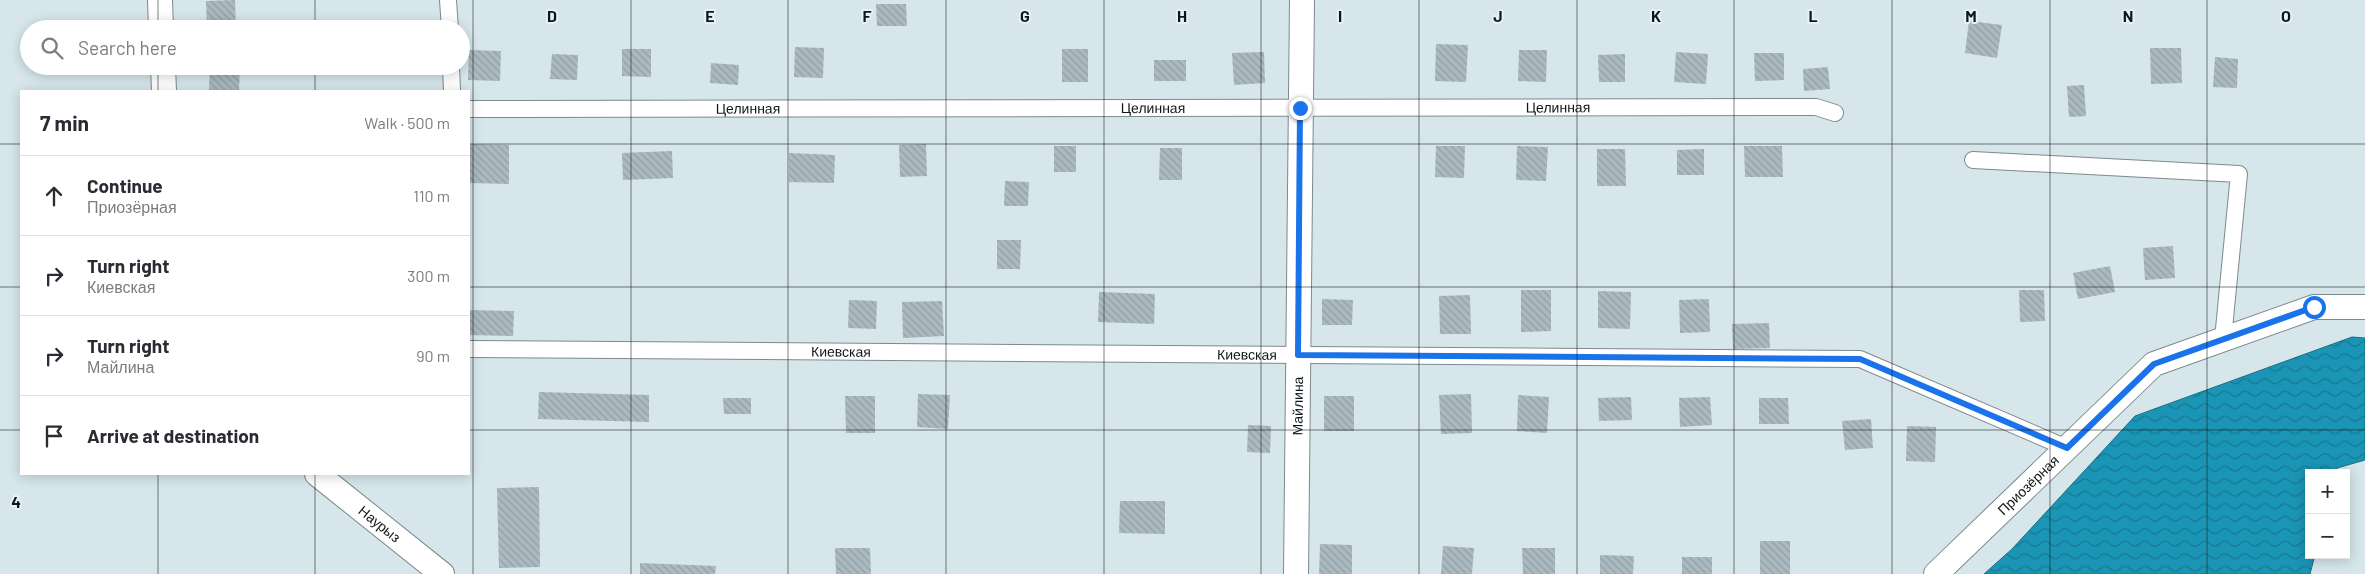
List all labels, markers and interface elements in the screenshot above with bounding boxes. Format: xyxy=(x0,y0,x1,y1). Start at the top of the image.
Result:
text: D xyxy=(547,6,557,25)
text: E xyxy=(705,6,715,25)
text: F xyxy=(863,6,872,25)
text: G xyxy=(1020,6,1030,25)
text: H xyxy=(1177,6,1187,25)
text: I xyxy=(1338,6,1342,25)
text: J xyxy=(1493,6,1503,25)
text: K xyxy=(1651,6,1661,25)
text: L xyxy=(1808,6,1818,25)
text: M xyxy=(1965,6,1977,25)
text: N xyxy=(2123,6,2133,25)
text: O xyxy=(2281,6,2291,25)
search box xyxy=(20,20,470,75)
icon: search xyxy=(38,34,66,62)
text: Search here xyxy=(78,36,177,59)
route end xyxy=(1289,97,1312,120)
street label: Целинная xyxy=(1526,98,1590,115)
street label: Целинная xyxy=(1121,99,1185,116)
street label: Целинная xyxy=(716,100,780,117)
text: 7 min xyxy=(40,110,89,135)
text: Walk · 500 m xyxy=(364,113,450,132)
text: Continue xyxy=(87,174,163,197)
icon: ahead xyxy=(40,182,68,210)
text: 110 m xyxy=(413,186,450,205)
text: Приозёрная xyxy=(87,197,177,216)
text: Turn right xyxy=(87,254,169,277)
icon: right xyxy=(40,262,68,290)
text: 300 m xyxy=(407,266,450,285)
text: Киевская xyxy=(87,277,155,296)
route start xyxy=(2303,296,2326,319)
text: Turn right xyxy=(87,334,169,357)
icon: right xyxy=(40,342,68,370)
street label: Киевская xyxy=(811,342,871,360)
street label: Киевская xyxy=(1217,345,1277,363)
text: 90 m xyxy=(416,346,450,365)
text: Майлина xyxy=(87,357,154,376)
street label: Майлина xyxy=(1288,376,1306,436)
icon: arrive xyxy=(40,422,68,450)
text: Arrive at destination xyxy=(87,424,259,447)
street label: Приозёрная xyxy=(1994,451,2062,518)
map controls xyxy=(2305,469,2350,559)
button: + xyxy=(2305,469,2350,514)
text: 4 xyxy=(11,492,21,511)
street label: Наурыз xyxy=(355,502,404,545)
button: − xyxy=(2305,514,2350,559)

